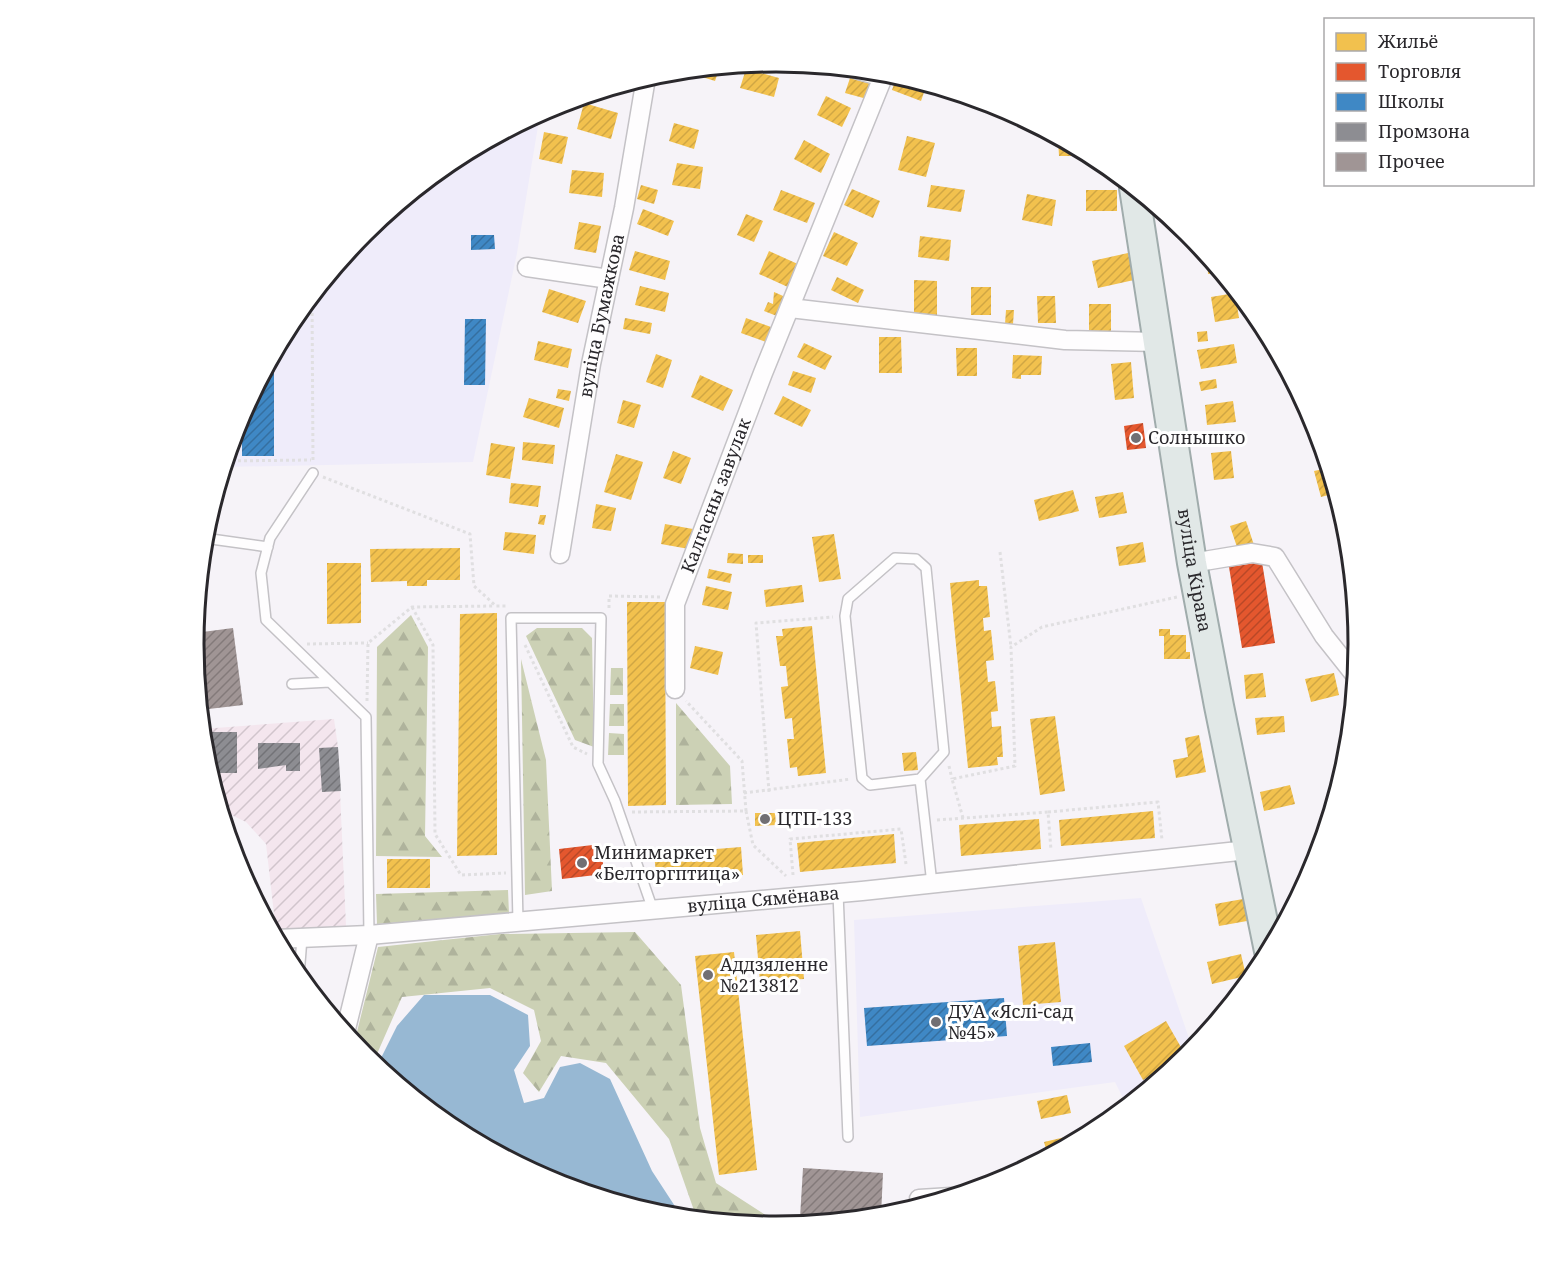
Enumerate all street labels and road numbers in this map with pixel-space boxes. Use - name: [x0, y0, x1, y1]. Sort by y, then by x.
- street label: вуліца Бумажкова: [573, 231, 629, 399]
- street label: Калгасны завулак: [675, 414, 756, 576]
- street label: вуліца Кірава: [1173, 507, 1218, 634]
- street label: вуліца Сямёнава: [686, 880, 840, 918]

